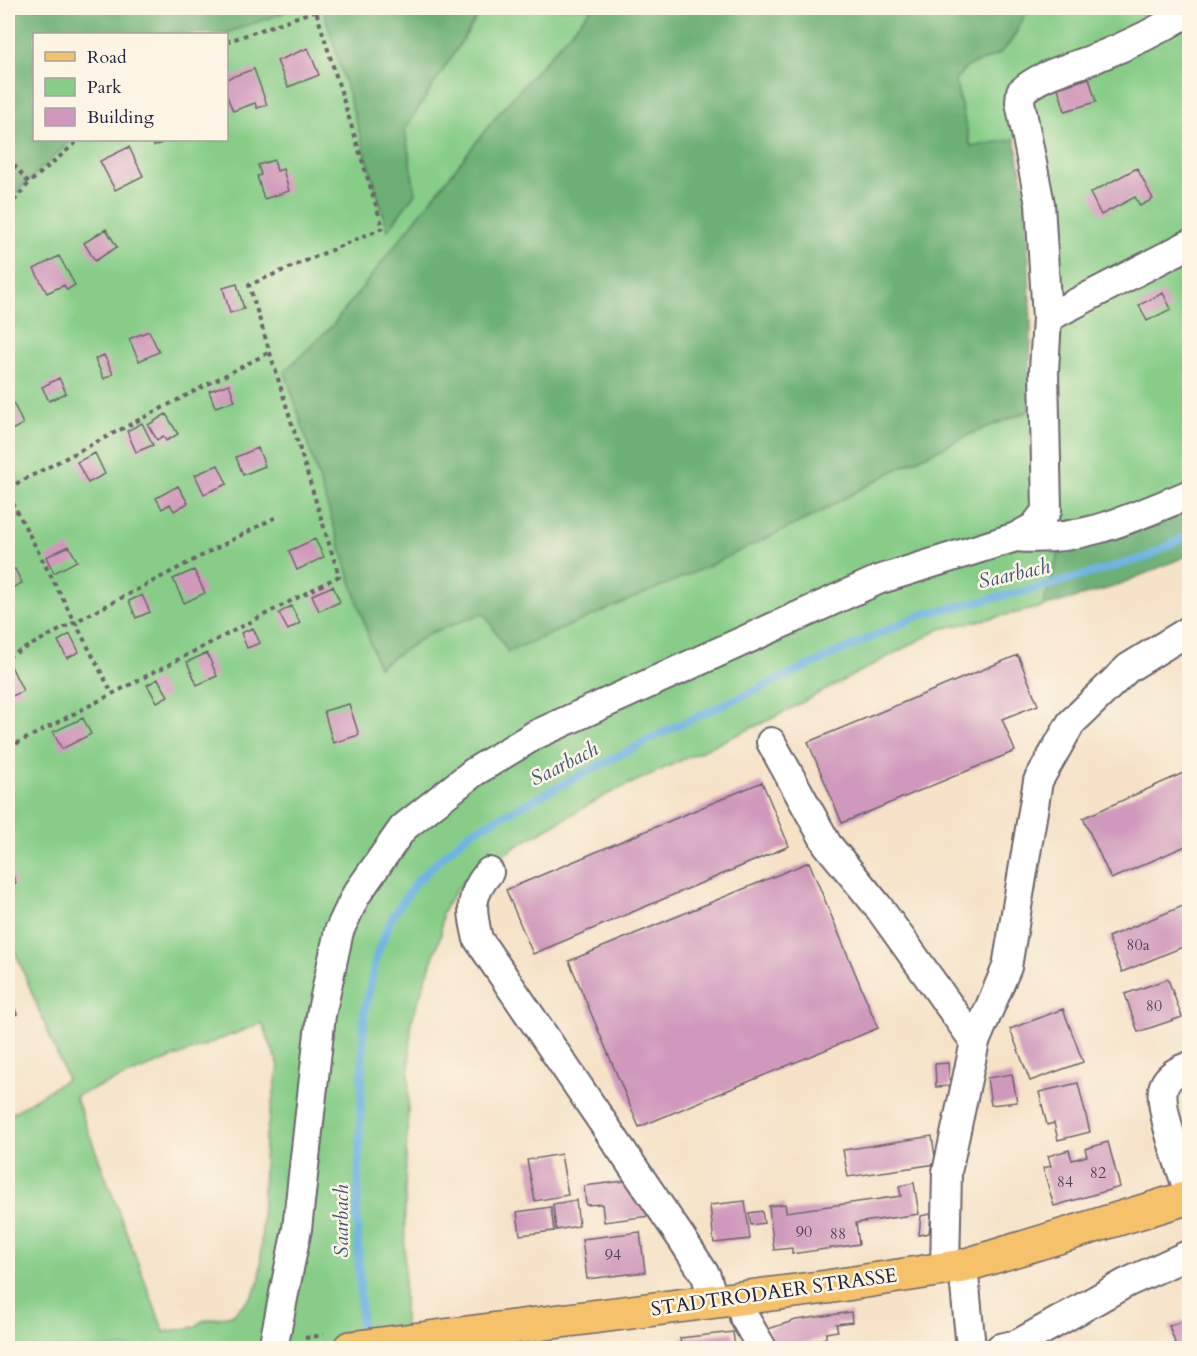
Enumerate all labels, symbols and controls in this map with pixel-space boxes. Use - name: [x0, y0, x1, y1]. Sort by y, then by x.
- legend: [33, 33, 228, 141]
- text: Road: [87, 45, 127, 70]
- text: Park: [87, 75, 122, 100]
- text: Building: [87, 105, 155, 130]
- water label: Saarbach: [975, 552, 1053, 596]
- water label: Saarbach: [525, 735, 603, 793]
- house number: 80a: [1126, 934, 1150, 956]
- house number: 80: [1146, 995, 1162, 1017]
- house number: 82: [1090, 1162, 1106, 1184]
- house number: 84: [1057, 1171, 1073, 1193]
- water label: Saarbach: [327, 1185, 356, 1257]
- house number: 90: [796, 1221, 812, 1243]
- house number: 88: [830, 1223, 846, 1245]
- house number: 94: [605, 1244, 621, 1266]
- street label: STADTRODAER STRASSE: [649, 1261, 899, 1323]

